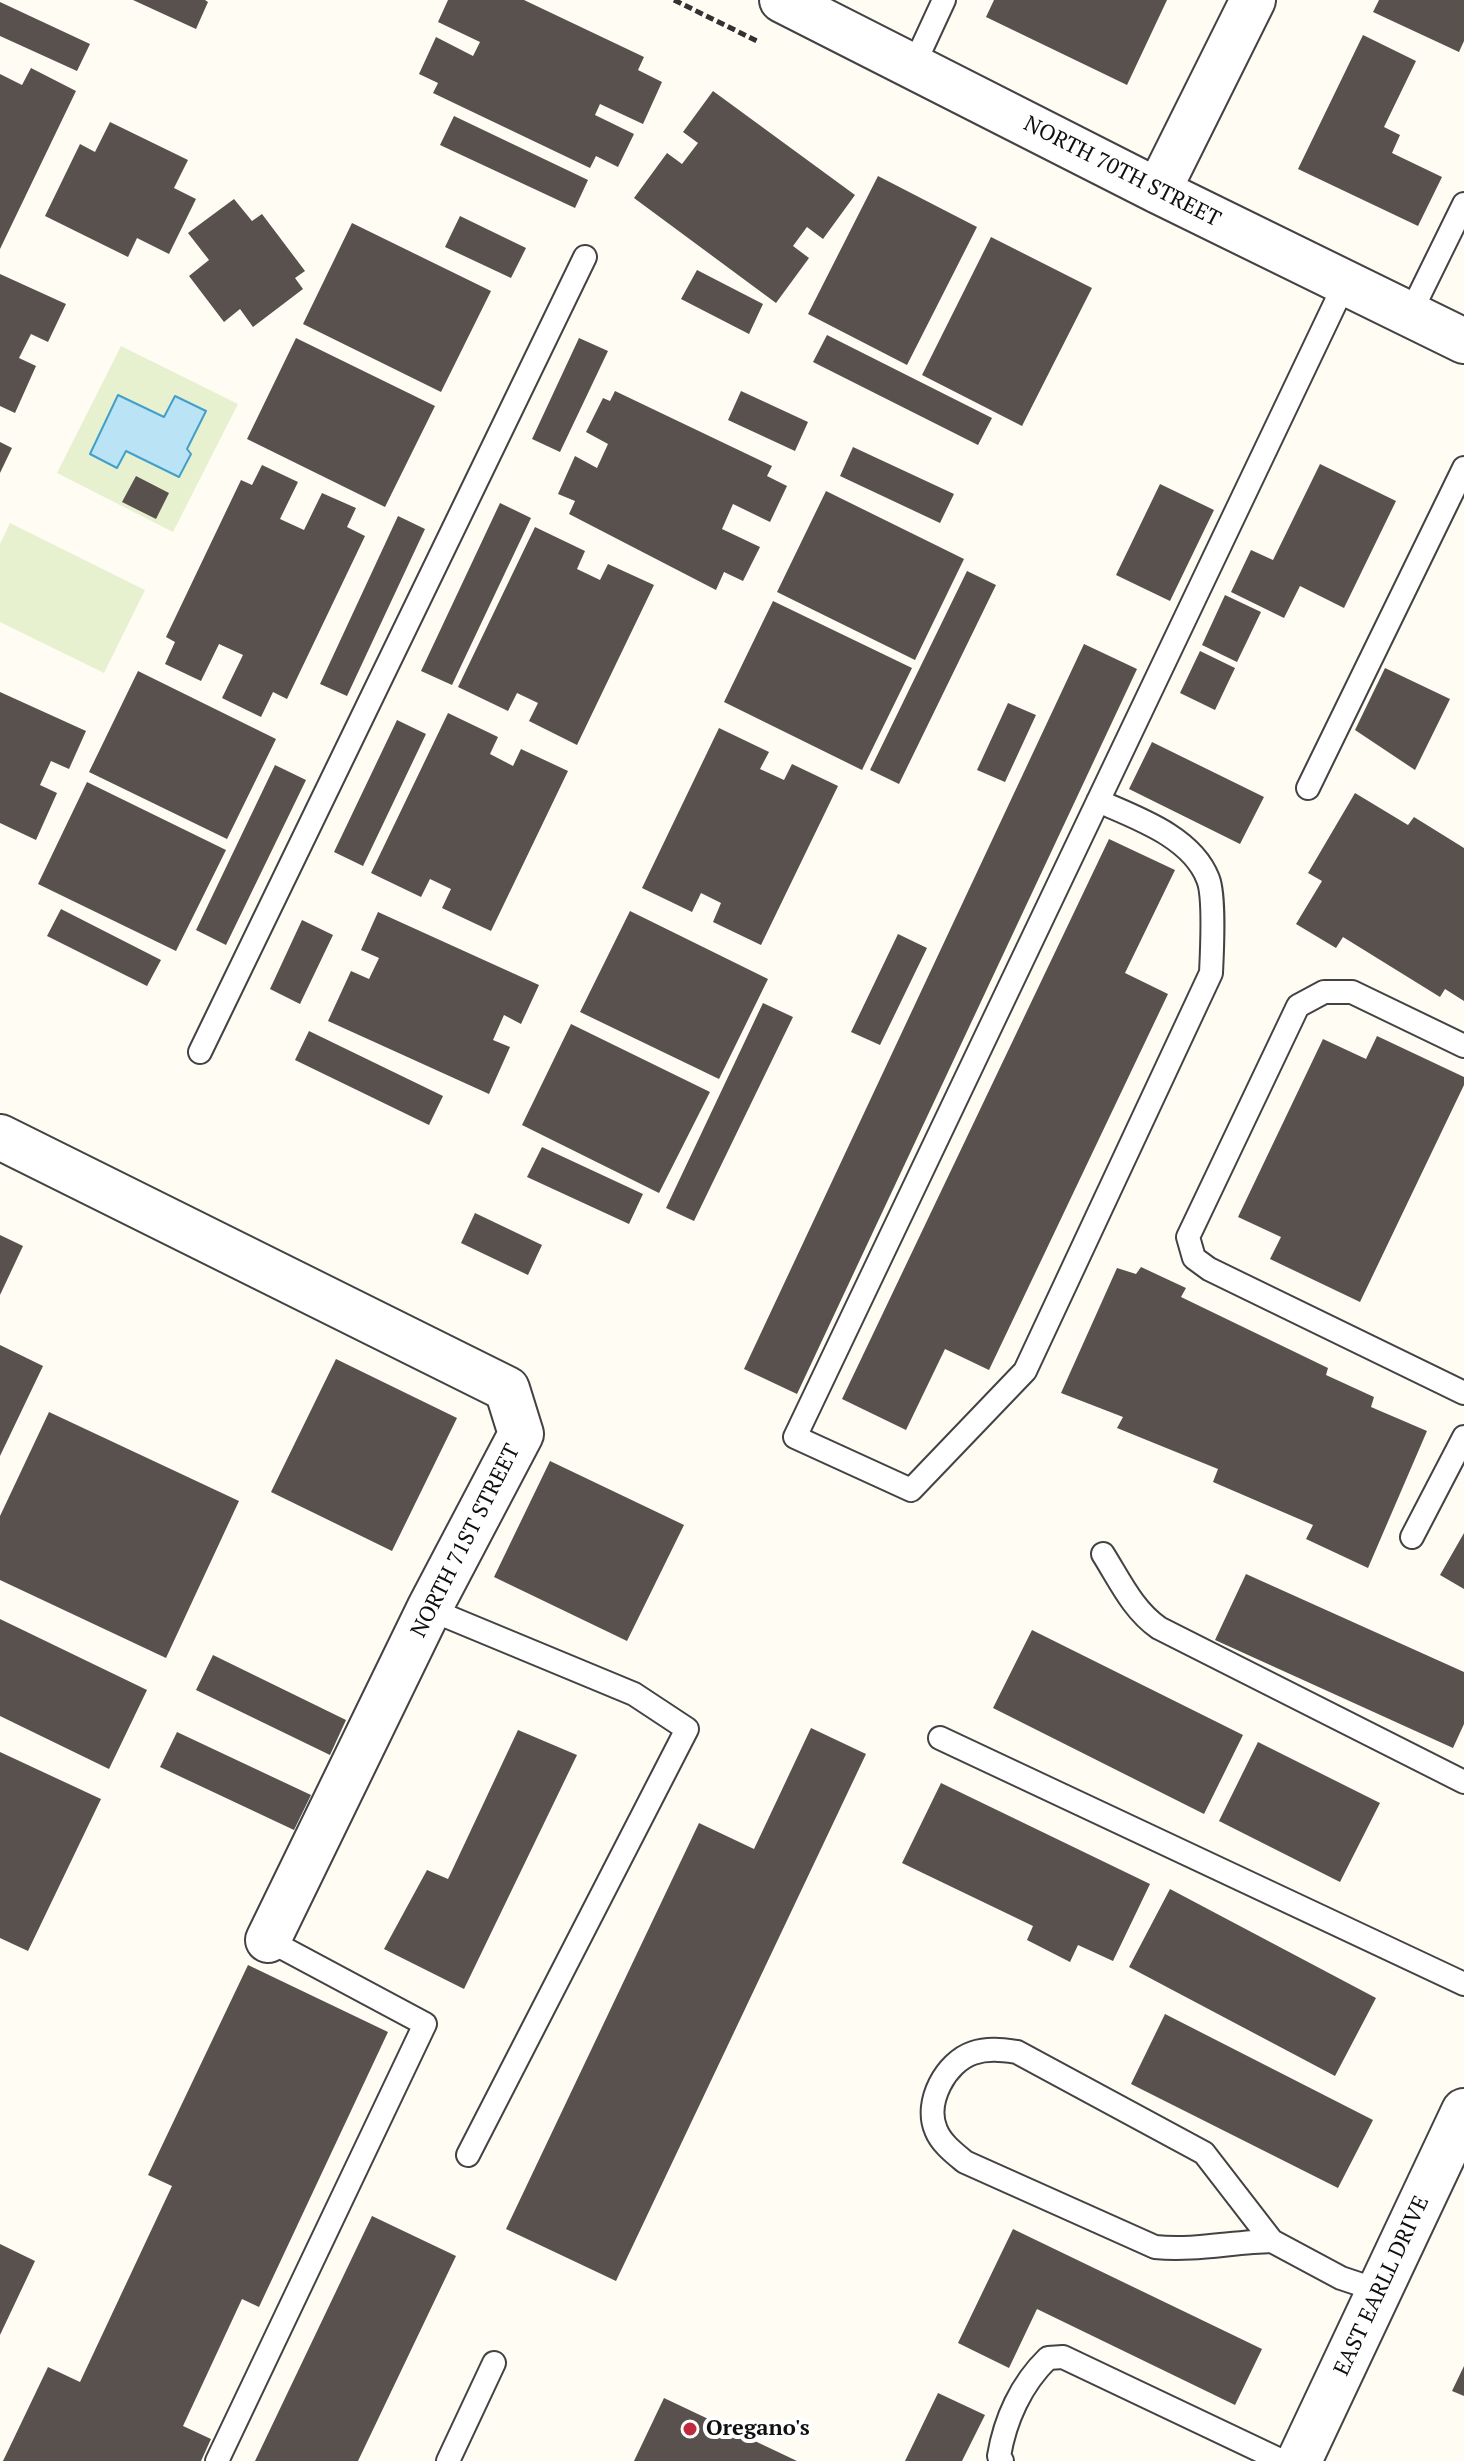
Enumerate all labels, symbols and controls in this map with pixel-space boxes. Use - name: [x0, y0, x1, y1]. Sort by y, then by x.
- street label: NORTH 70TH STREET: [1019, 111, 1225, 233]
- street label: NORTH 71ST STREET: [406, 1440, 526, 1642]
- street label: EAST EARLL DRIVE: [1329, 2192, 1435, 2380]
- place label: Oregano's: [706, 2416, 810, 2442]
- marker: Oregano's: [681, 2420, 699, 2438]

